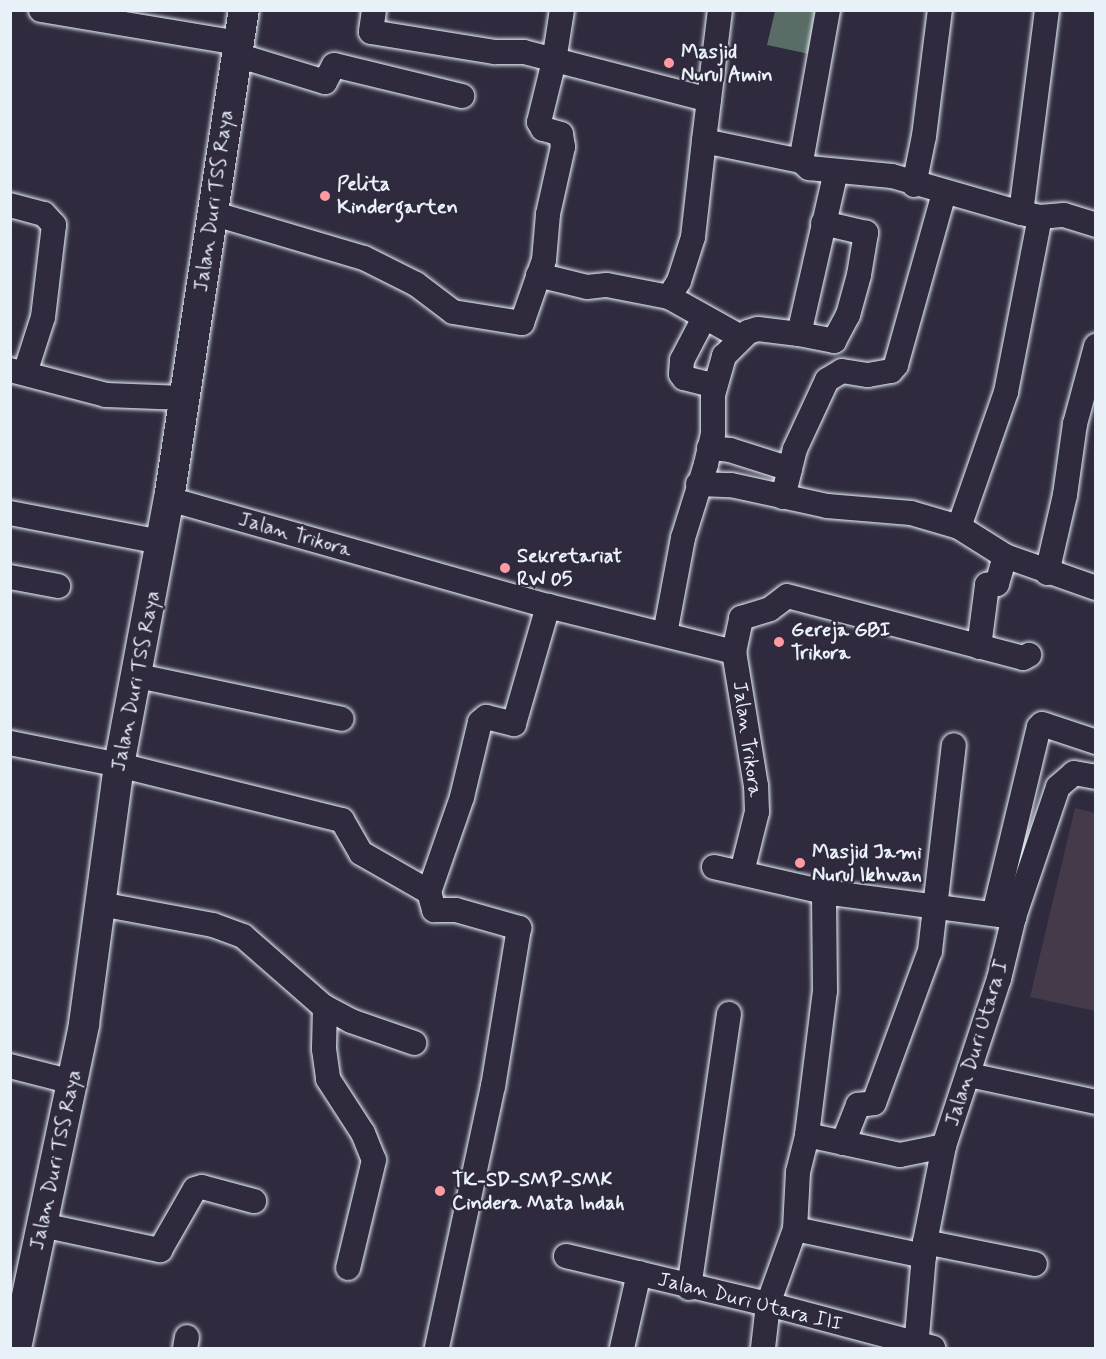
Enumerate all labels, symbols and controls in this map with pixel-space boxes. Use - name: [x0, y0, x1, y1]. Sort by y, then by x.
- place label: Masjid Nurul Amin: [681, 40, 773, 87]
- marker: Masjid Nurul Amin: [662, 56, 676, 70]
- street label: Jalan Duri TSS Raya: [190, 110, 238, 292]
- place label: Pelita Kindergarten: [337, 172, 458, 219]
- marker: Pelita Kindergarten: [318, 189, 332, 203]
- street label: Jalan Trikora: [236, 507, 354, 563]
- place label: Sekretariat RW 05: [517, 544, 622, 591]
- marker: Sekretariat RW 05: [498, 561, 512, 575]
- street label: Jalan Duri TSS Raya: [107, 591, 165, 771]
- place label: Gereja GBI Trikora: [791, 618, 890, 665]
- marker: Gereja GBI Trikora: [772, 635, 786, 649]
- street label: Jalan Trikora: [727, 680, 767, 798]
- place label: Masjid Jami Nurul Ikhwan: [812, 840, 926, 887]
- marker: Masjid Jami Nurul Ikhwan: [793, 856, 807, 870]
- street label: Jalan Duri Utara I: [941, 959, 1013, 1127]
- street label: Jalan Duri TSS Raya: [26, 1070, 86, 1250]
- place label: TK-SD-SMP-SMK Cindera Mata Indah: [452, 1168, 625, 1215]
- marker: TK-SD-SMP-SMK Cindera Mata Indah: [433, 1184, 447, 1198]
- street label: Jalan Duri Utara III: [657, 1268, 843, 1336]

